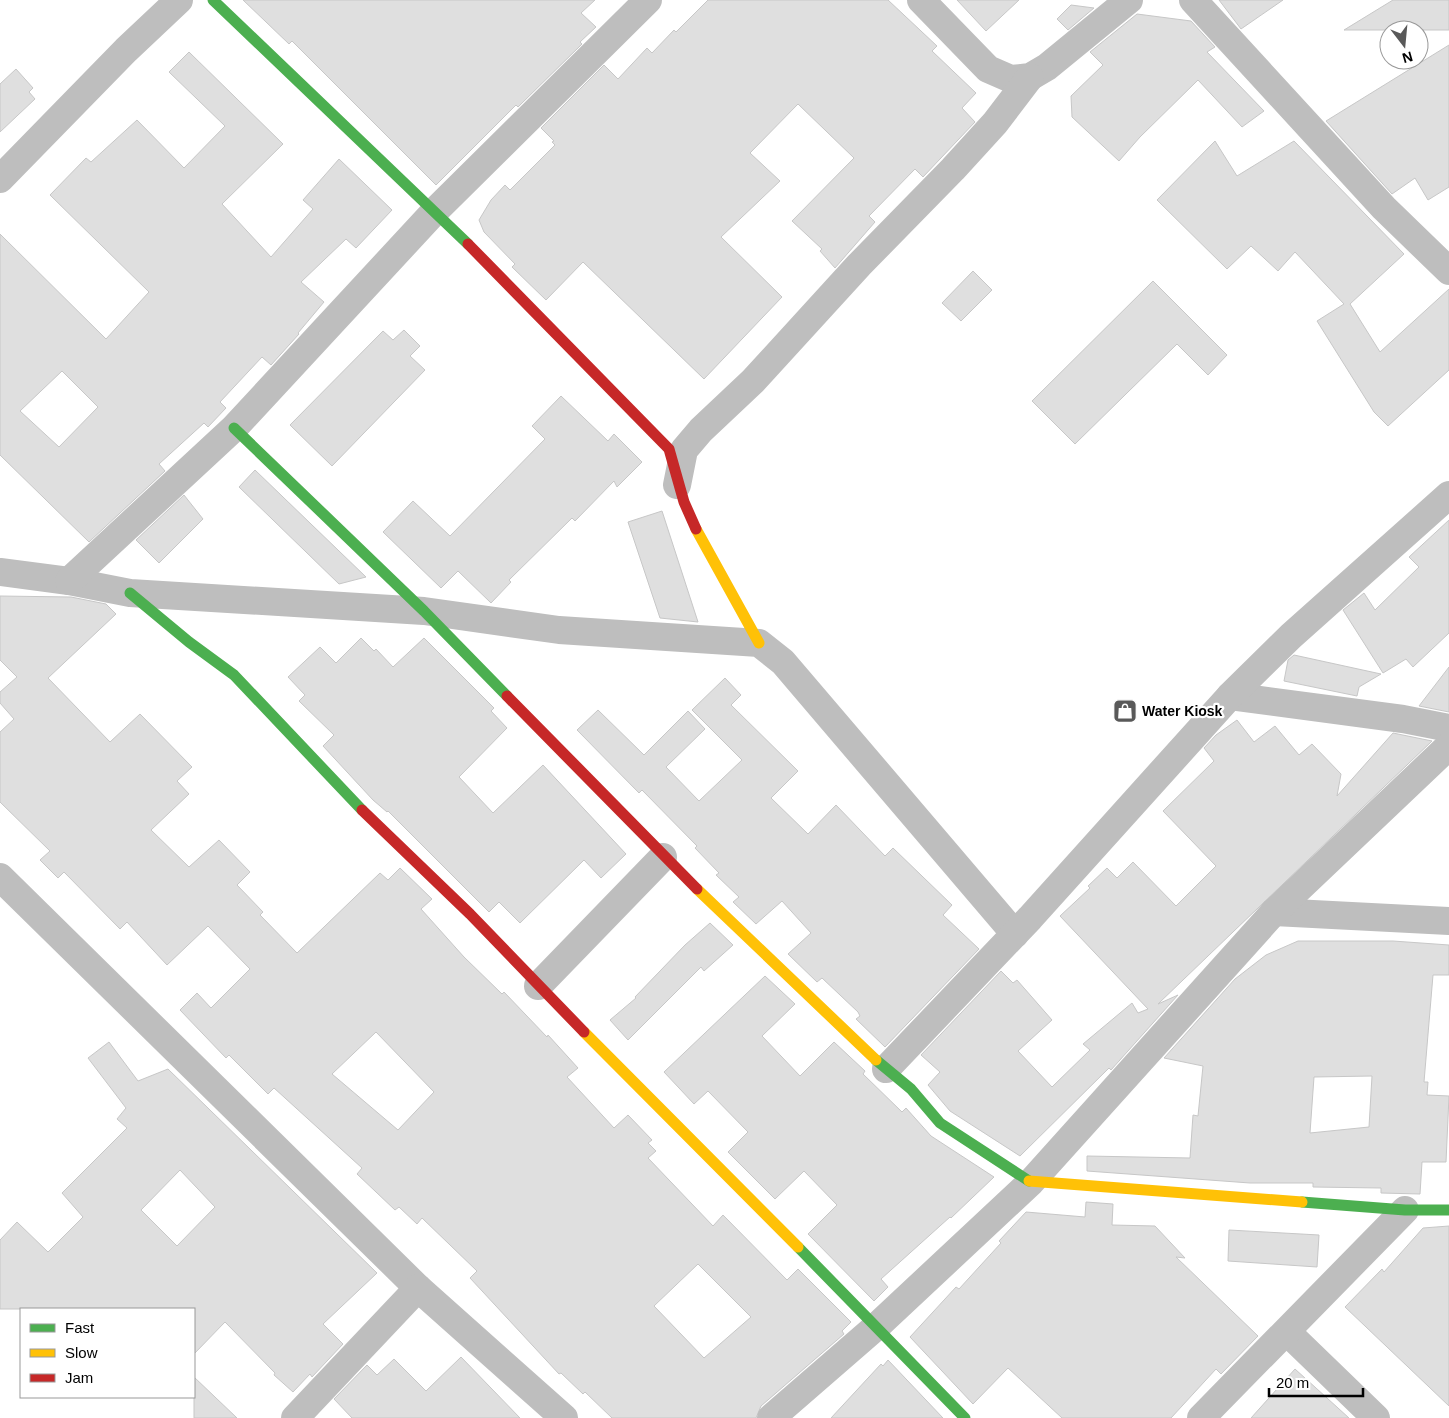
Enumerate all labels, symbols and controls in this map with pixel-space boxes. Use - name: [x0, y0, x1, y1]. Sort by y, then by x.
- north arrow: [1379, 20, 1429, 70]
- text: N: [1401, 48, 1415, 67]
- shop icon: Water Kiosk: [1112, 698, 1138, 724]
- place label: Water Kiosk: [1142, 703, 1223, 719]
- legend: [20, 1308, 195, 1398]
- text: Fast: [65, 1319, 95, 1336]
- text: Slow: [65, 1344, 98, 1361]
- scale bar: [1269, 1366, 1363, 1398]
- text: Jam: [65, 1369, 93, 1386]
- text: 20 m: [1276, 1374, 1309, 1391]

